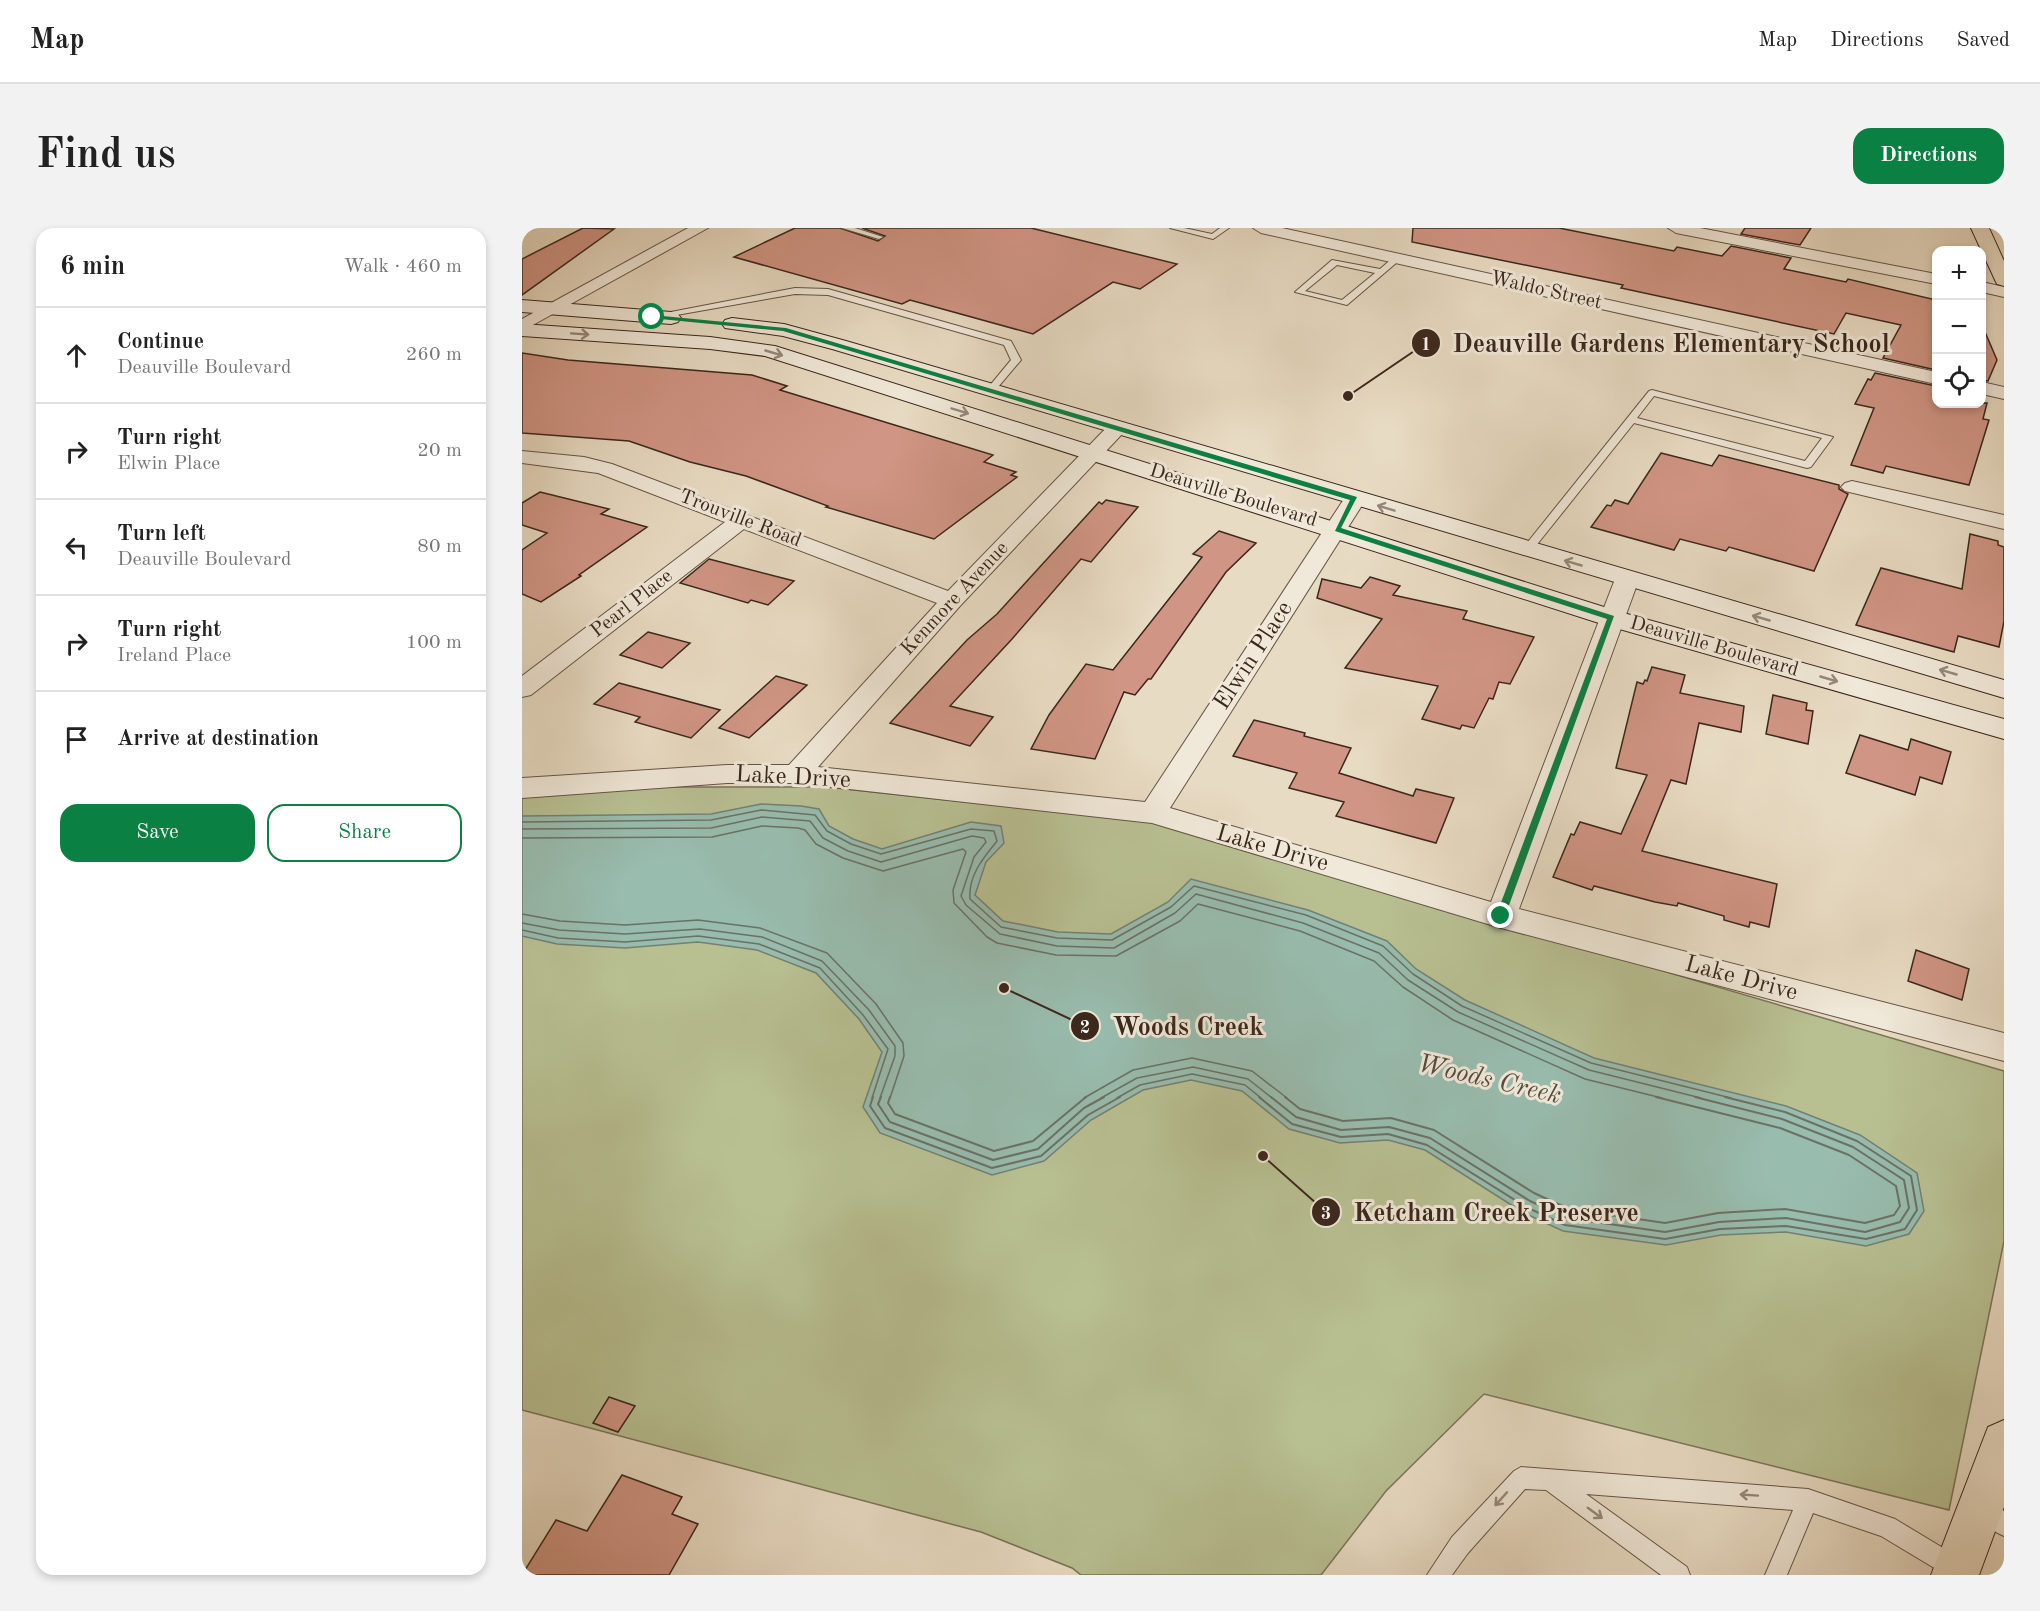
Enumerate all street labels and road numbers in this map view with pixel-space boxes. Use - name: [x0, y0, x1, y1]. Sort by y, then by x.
- street label: Waldo Street: [1488, 268, 1604, 314]
- street label: Deauville Boulevard: [1147, 461, 1319, 531]
- street label: Trouville Road: [676, 487, 804, 551]
- street label: Kenmore Avenue: [897, 538, 1013, 660]
- street label: Pearl Place: [587, 566, 677, 642]
- street label: Elwin Place: [1210, 597, 1298, 715]
- street label: Deauville Boulevard: [1627, 613, 1801, 681]
- street label: Lake Drive: [735, 763, 851, 793]
- street label: Lake Drive: [1213, 822, 1331, 876]
- street label: Lake Drive: [1682, 952, 1800, 1006]

